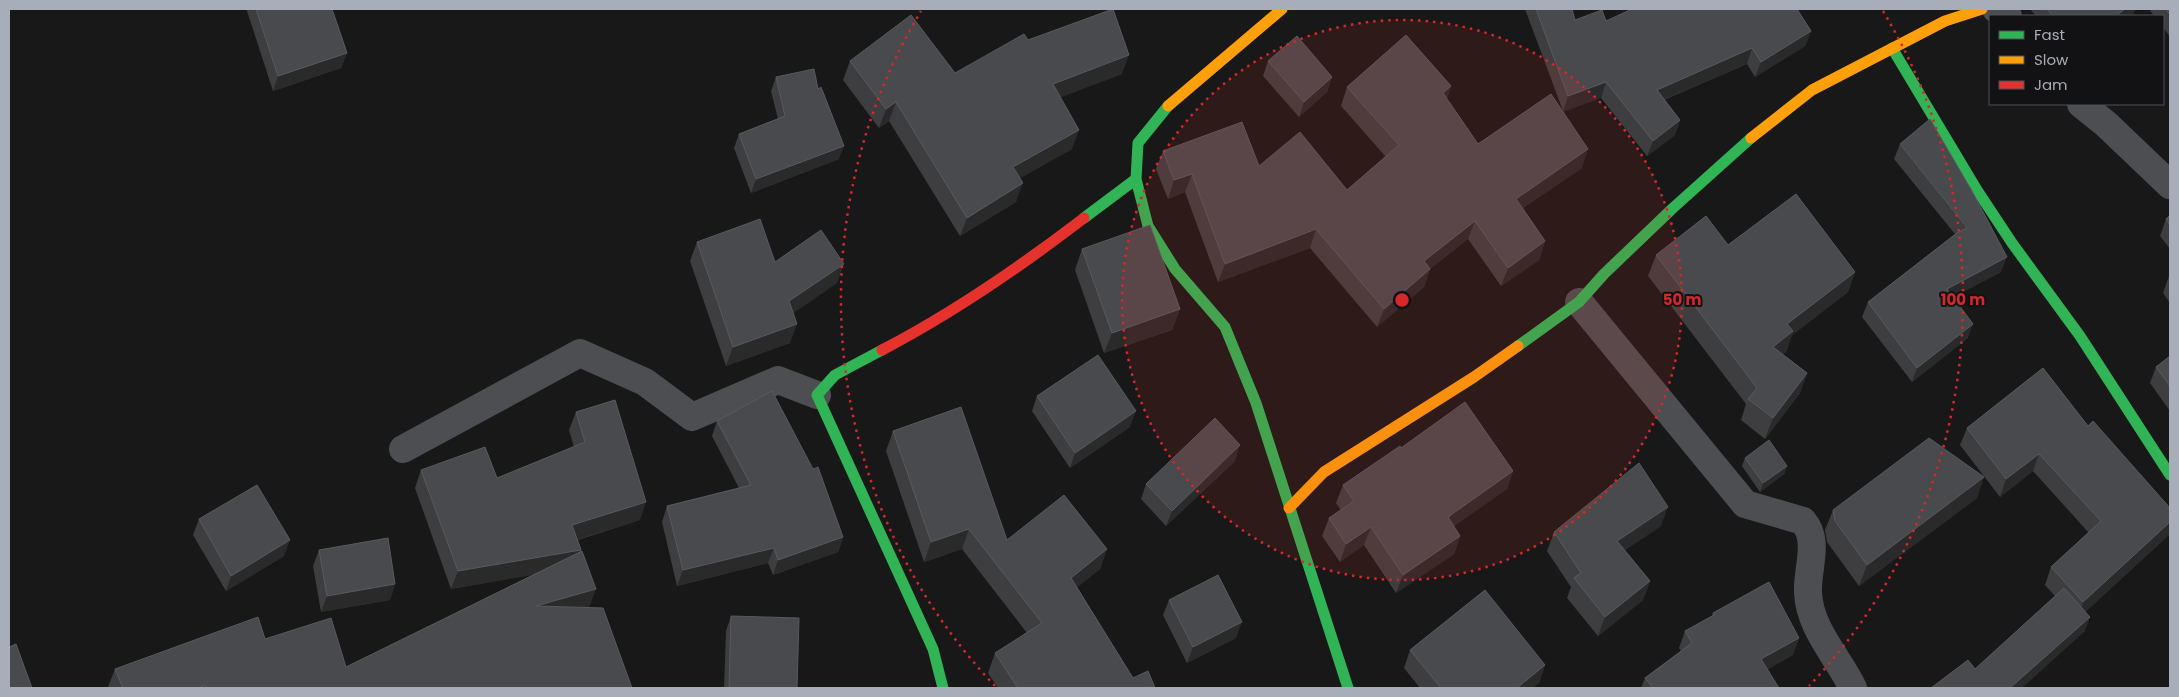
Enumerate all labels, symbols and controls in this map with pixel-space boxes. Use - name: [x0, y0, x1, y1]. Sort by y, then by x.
- legend: [1989, 15, 2164, 105]
- text: Fast: [2034, 24, 2065, 45]
- text: Slow: [2034, 49, 2069, 70]
- text: Jam: [2034, 74, 2068, 95]
- text: 50 m: [1663, 289, 1701, 310]
- text: 100 m: [1941, 289, 1985, 310]
- centre of rings: [1393, 291, 1411, 309]

